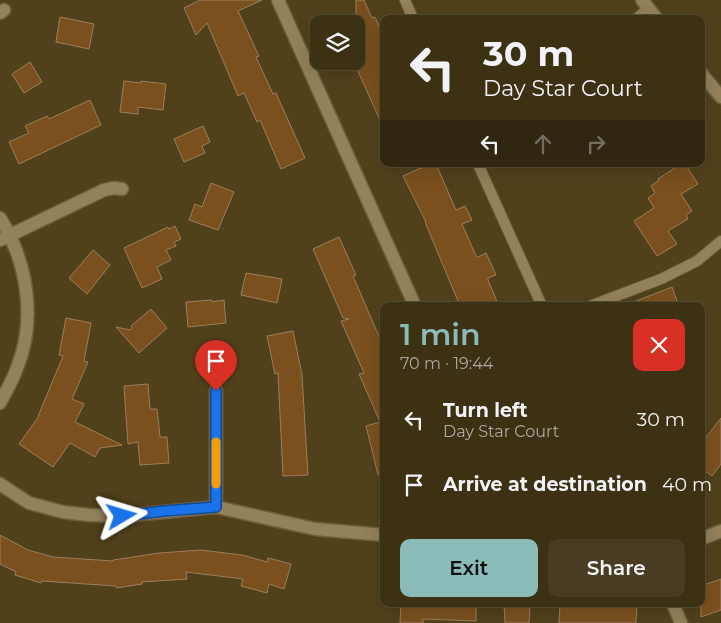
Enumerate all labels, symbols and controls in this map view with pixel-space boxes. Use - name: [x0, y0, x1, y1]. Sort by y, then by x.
- map controls: [310, 15, 365, 70]
- button: layers: [310, 15, 365, 70]
- text: 30 m: [483, 32, 574, 75]
- icon: left: [400, 35, 465, 100]
- text: Day Star Court: [483, 75, 643, 102]
- icon: left: [476, 130, 504, 158]
- icon: ahead: [529, 130, 557, 158]
- icon: right: [582, 130, 610, 158]
- text: 1 min: [400, 316, 481, 353]
- button: close: [633, 319, 685, 371]
- pin: [195, 340, 237, 391]
- icon: arrive: [202, 347, 230, 375]
- text: 70 m · 19:44: [400, 354, 493, 373]
- text: Turn left: [443, 399, 528, 422]
- icon: left: [400, 406, 428, 434]
- text: 30 m: [637, 408, 685, 431]
- text: Day Star Court: [443, 422, 559, 441]
- icon: arrive: [400, 471, 428, 499]
- text: Arrive at destination: [443, 473, 647, 496]
- text: 40 m: [662, 473, 712, 496]
- position arrow: [95, 489, 147, 541]
- button: Exit: [400, 539, 538, 597]
- button: Share: [548, 539, 685, 597]

